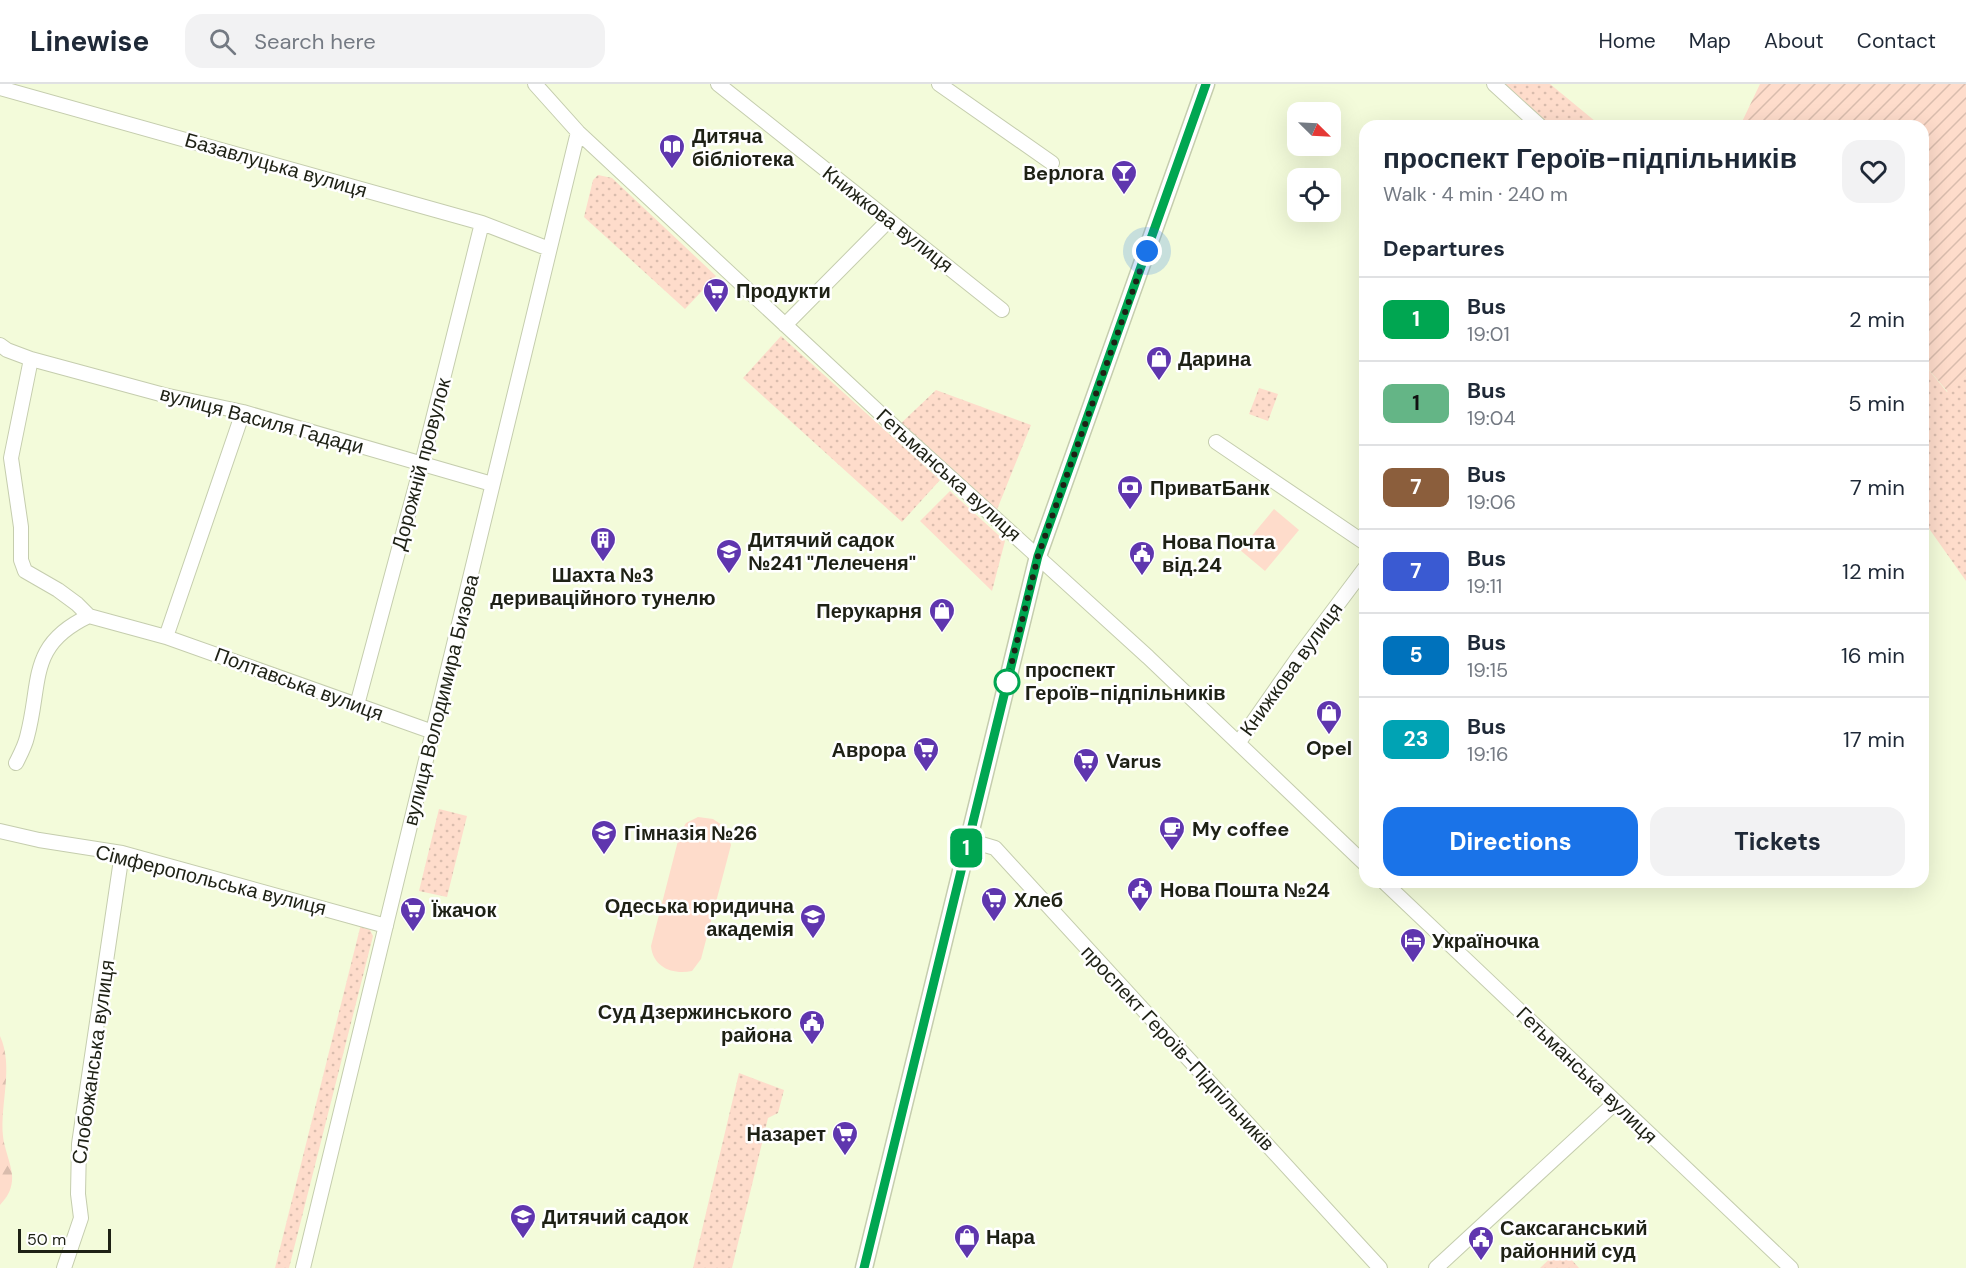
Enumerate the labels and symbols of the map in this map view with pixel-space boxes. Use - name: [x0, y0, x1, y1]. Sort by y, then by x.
- north arrow: [1287, 102, 1341, 156]
- place label: Дитяча бібліотека: [692, 123, 795, 172]
- street label: Базавлуцька вулиця: [182, 127, 370, 203]
- library icon: Дитяча бібліотека: [657, 132, 687, 170]
- bar icon: Beрлога: [1109, 158, 1139, 196]
- street label: Книжкова вулиця: [817, 160, 959, 278]
- place label: Beрлога: [1023, 160, 1105, 186]
- your location: [1132, 236, 1162, 266]
- supermarket icon: Продукти: [701, 276, 731, 314]
- place label: Продукти: [736, 278, 831, 304]
- shop icon: Дарина: [1144, 344, 1174, 382]
- place label: Дарина: [1178, 346, 1252, 372]
- street label: Дорожній провулок: [386, 375, 457, 553]
- street label: вулиця Василя Гадади: [157, 380, 367, 460]
- street label: Гетьманська вулиця: [871, 403, 1027, 547]
- bank icon: ПриватБанк: [1115, 473, 1145, 511]
- place label: ПриватБанк: [1150, 475, 1270, 501]
- building icon: Шахта №3 дериваційного тунелю: [588, 525, 618, 563]
- place label: Дитячий садок №241 "Лелеченя": [748, 527, 916, 576]
- place label: Нова Почта від.24: [1162, 529, 1276, 578]
- school or university icon: Дитячий садок №241 "Лелеченя": [714, 537, 744, 575]
- public building icon: Нова Почта від.24: [1127, 539, 1157, 577]
- place label: Шахта №3 дериваційного тунелю: [490, 562, 716, 611]
- street label: вулиця Володимира Бизова: [397, 571, 485, 828]
- shop icon: Перукарня: [927, 596, 957, 634]
- street label: Книжкова вулиця: [1234, 597, 1348, 741]
- place label: Перукарня: [816, 598, 922, 624]
- street label: Полтавська вулиця: [211, 641, 387, 727]
- place label: проспект Героїв-підпільників: [1025, 657, 1226, 706]
- marker: проспект Героїв-підпільників: [994, 669, 1020, 695]
- shop icon: Opel: [1314, 698, 1344, 736]
- supermarket icon: Аврора: [911, 735, 941, 773]
- place label: Opel: [1306, 735, 1352, 761]
- place label: Аврора: [831, 737, 907, 763]
- supermarket icon: Varus: [1071, 746, 1101, 784]
- place label: Varus: [1106, 748, 1162, 774]
- cafe icon: My coffee: [1157, 814, 1187, 852]
- place label: My coffee: [1192, 816, 1289, 842]
- school or university icon: Гімназія №26: [589, 818, 619, 856]
- place label: Гімназія №26: [624, 820, 758, 846]
- line badge: 1: [946, 828, 986, 867]
- street label: Сімферопольська вулиця: [93, 839, 329, 921]
- public building icon: Нова Пошта №24: [1125, 875, 1155, 913]
- place label: Нова Пошта №24: [1160, 877, 1330, 903]
- supermarket icon: Хлеб: [979, 885, 1009, 923]
- place label: Хлеб: [1014, 887, 1063, 913]
- place label: Одеська юридична академія: [605, 893, 795, 942]
- supermarket icon: Їжачок: [398, 895, 428, 933]
- place label: Їжачок: [431, 897, 497, 923]
- school or university icon: Одеська юридична академія: [798, 902, 828, 940]
- hotel icon: Україночка: [1398, 926, 1428, 964]
- place label: Україночка: [1432, 928, 1540, 954]
- street label: проспект Героїв-Підпільників: [1076, 940, 1280, 1156]
- street label: Слобожанська вулиця: [66, 958, 120, 1166]
- place label: Суд Дзержинського района: [598, 999, 793, 1048]
- street label: Гетьманська вулиця: [1511, 1001, 1663, 1149]
- public building icon: Суд Дзержинського района: [797, 1008, 827, 1046]
- supermarket icon: Назарет: [830, 1119, 860, 1157]
- place label: Назарет: [747, 1121, 826, 1147]
- school or university icon: Дитячий садок: [508, 1202, 538, 1240]
- place label: Дитячий садок: [542, 1204, 689, 1230]
- place label: Саксаганський районний суд: [1500, 1215, 1648, 1264]
- shop icon: Нара: [952, 1222, 982, 1260]
- place label: Нара: [986, 1224, 1036, 1250]
- public building icon: Саксаганський районний суд: [1466, 1224, 1496, 1262]
- scale bar: [18, 1226, 111, 1254]

